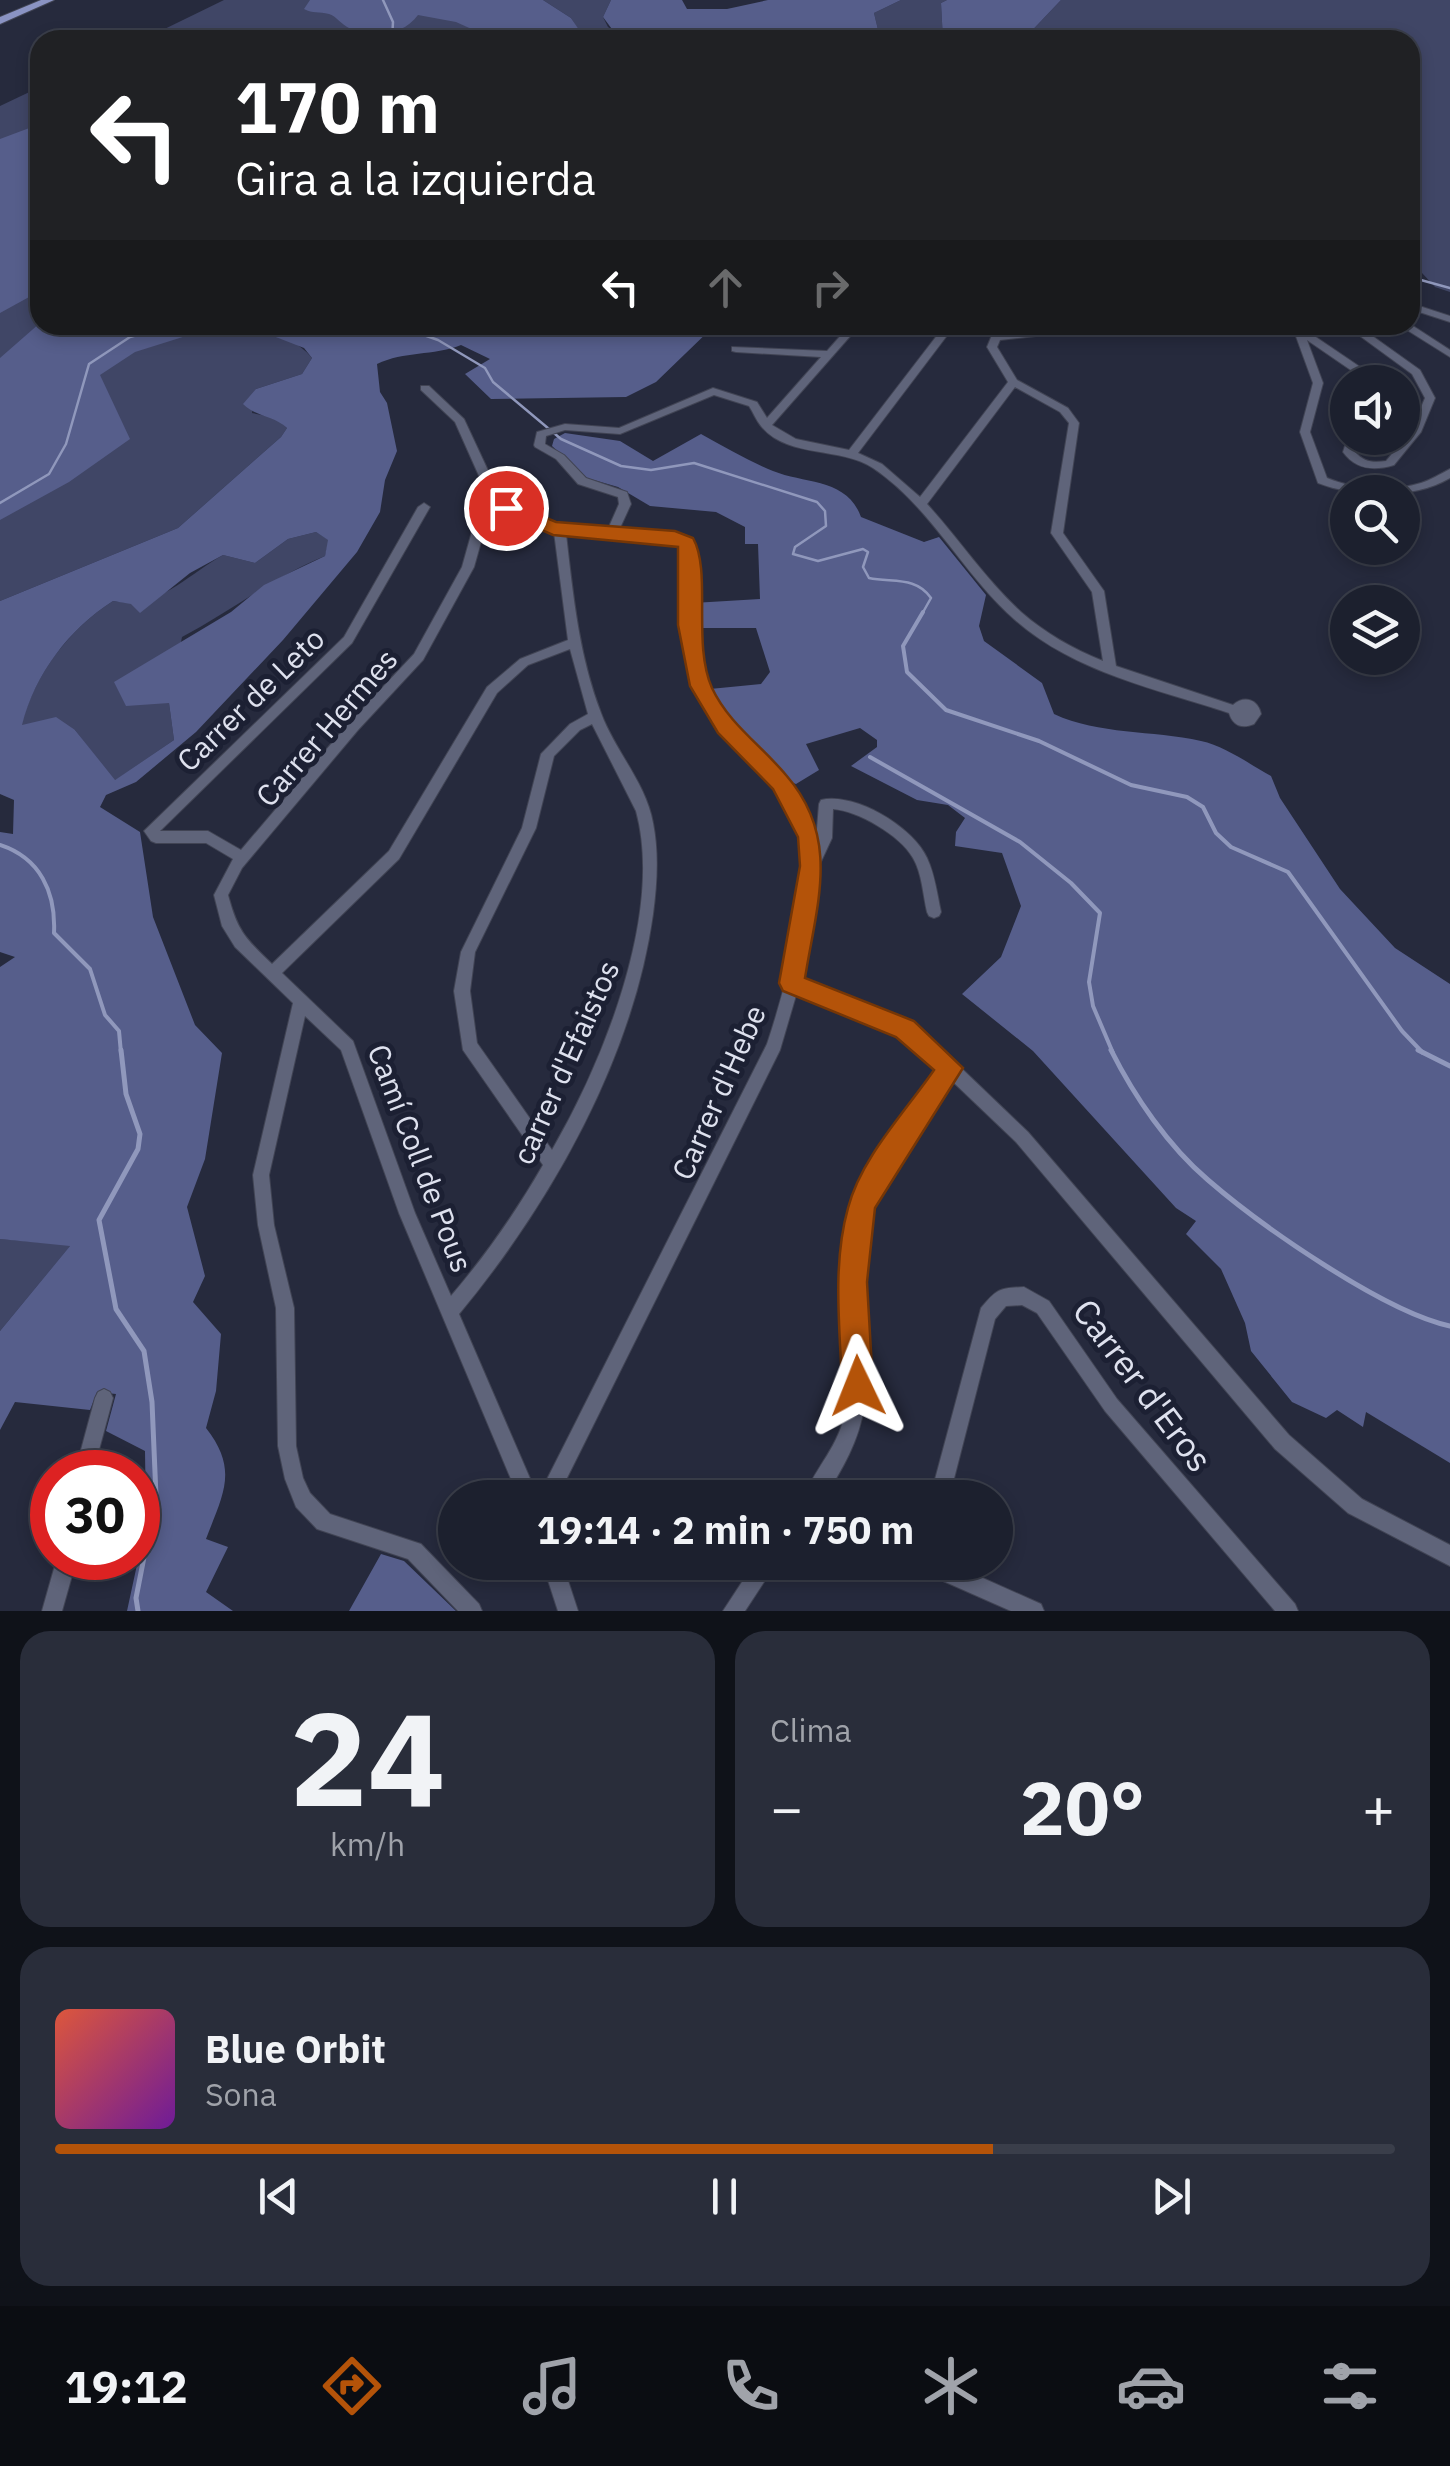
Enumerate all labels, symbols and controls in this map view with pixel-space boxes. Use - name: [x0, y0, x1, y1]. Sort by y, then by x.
- text: 170 m: [235, 61, 440, 152]
- icon: left: [70, 70, 200, 200]
- text: Gira a la izquierda: [235, 149, 596, 207]
- icon: left: [593, 260, 648, 315]
- icon: ahead: [698, 260, 753, 315]
- icon: right: [803, 260, 858, 315]
- map controls: [1330, 365, 1420, 675]
- button: sound: [1330, 365, 1420, 455]
- pin: [464, 466, 549, 551]
- button: search: [1330, 475, 1420, 565]
- icon: arrive: [479, 481, 534, 536]
- button: layers: [1330, 585, 1420, 675]
- street label: Carrer de Leto: [168, 619, 332, 779]
- street label: Carrer Hermes: [247, 640, 405, 814]
- street label: carrer d'Efaistos: [503, 954, 627, 1170]
- street label: Carrer d'Hebe: [662, 999, 774, 1185]
- street label: Camí Coll de Pous: [360, 1038, 482, 1278]
- street label: Carrer d'Eros: [1063, 1289, 1223, 1481]
- position arrow: [806, 1334, 910, 1438]
- speed limit sign: 30: [30, 1450, 160, 1580]
- text: 19:14 · 2 min · 750 m: [537, 1505, 914, 1554]
- text: 24: [289, 1673, 446, 1842]
- text: Clima: [770, 1709, 852, 1751]
- text: 20°: [1020, 1758, 1145, 1856]
- text: −: [770, 1772, 803, 1843]
- text: +: [1362, 1772, 1395, 1843]
- text: km/h: [330, 1823, 405, 1865]
- text: Blue Orbit: [205, 2024, 386, 2073]
- text: Sona: [205, 2073, 277, 2115]
- icon: previous: [251, 2169, 306, 2224]
- icon: pause: [697, 2169, 752, 2224]
- icon: next: [1144, 2169, 1199, 2224]
- icon: directions: [317, 2351, 387, 2421]
- icon: music: [517, 2351, 587, 2421]
- icon: phone: [716, 2351, 786, 2421]
- icon: climate: [916, 2351, 986, 2421]
- icon: car: [1116, 2351, 1186, 2421]
- icon: filters: [1315, 2351, 1385, 2421]
- text: 19:12: [65, 2357, 188, 2415]

